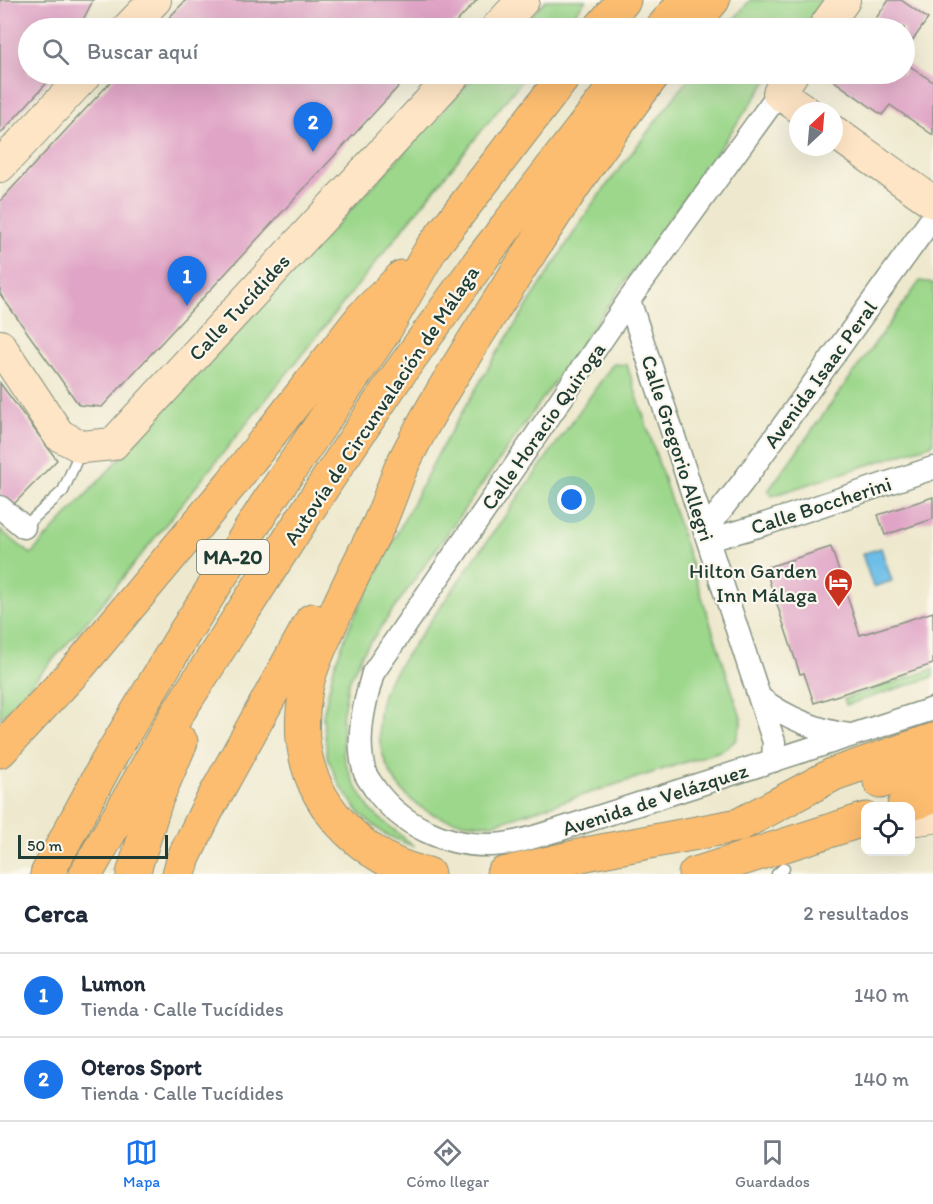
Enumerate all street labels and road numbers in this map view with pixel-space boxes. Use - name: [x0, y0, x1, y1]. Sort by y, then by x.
- street label: Calle Tucídides: [183, 248, 295, 366]
- street label: Autovía de Circunvalación de Málaga: [278, 261, 484, 549]
- street label: Avenida Isaac Peral: [758, 295, 882, 453]
- street label: Calle Horacio Quiroga: [476, 337, 610, 515]
- street label: Calle Gregorio Allegri: [636, 352, 720, 544]
- street label: Calle Boccherini: [748, 471, 894, 539]
- road number: MA-20: [197, 540, 269, 574]
- street label: Avenida de Velázquez: [559, 757, 751, 841]

